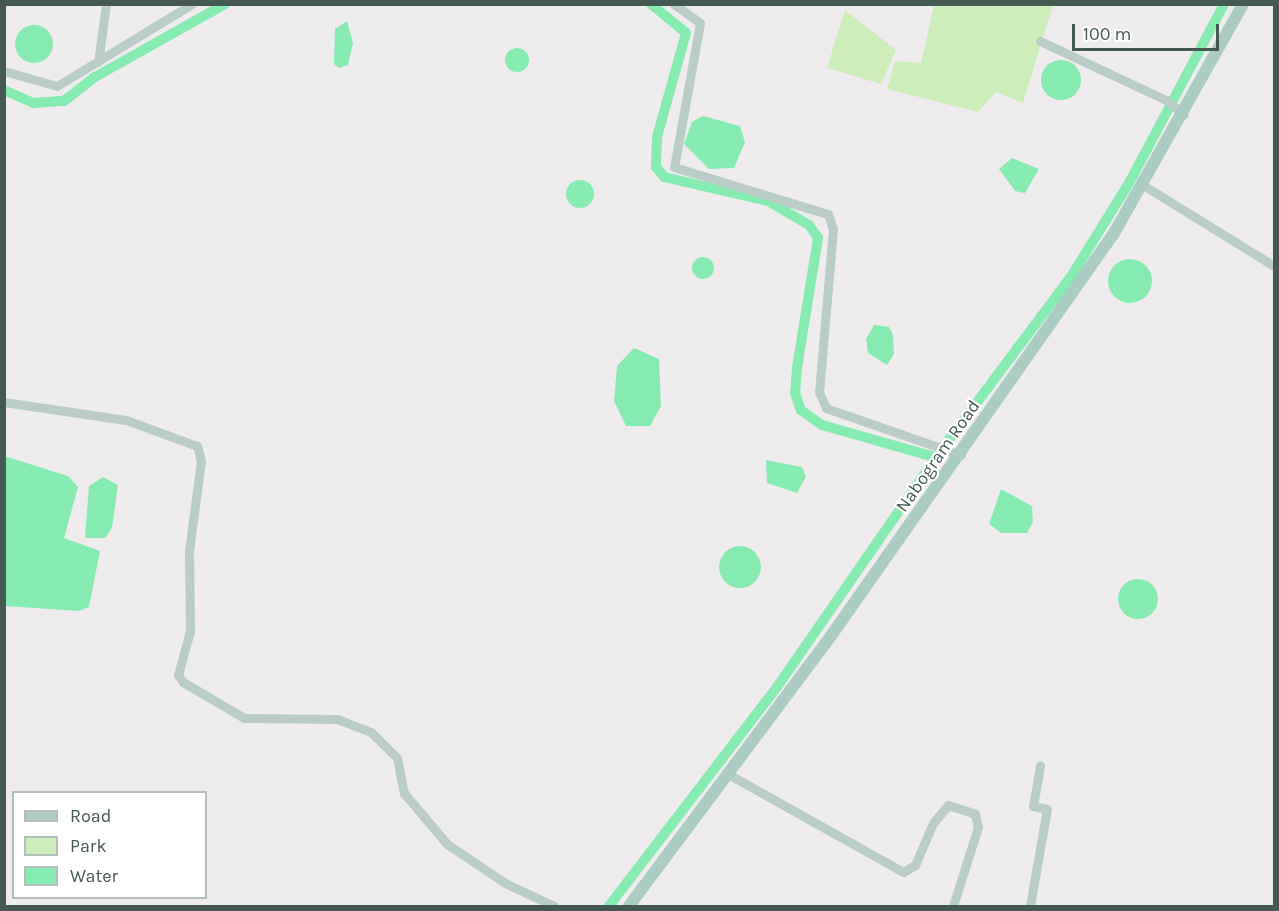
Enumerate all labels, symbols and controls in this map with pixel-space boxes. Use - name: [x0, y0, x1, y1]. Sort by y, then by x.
- scale bar: [1075, 12, 1222, 50]
- text: 100 m: [1083, 23, 1131, 45]
- street label: Nabogram Road: [891, 396, 985, 516]
- legend: [12, 791, 207, 899]
- text: Road: [70, 805, 111, 827]
- text: Park: [70, 835, 107, 857]
- text: Water: [70, 865, 118, 887]

